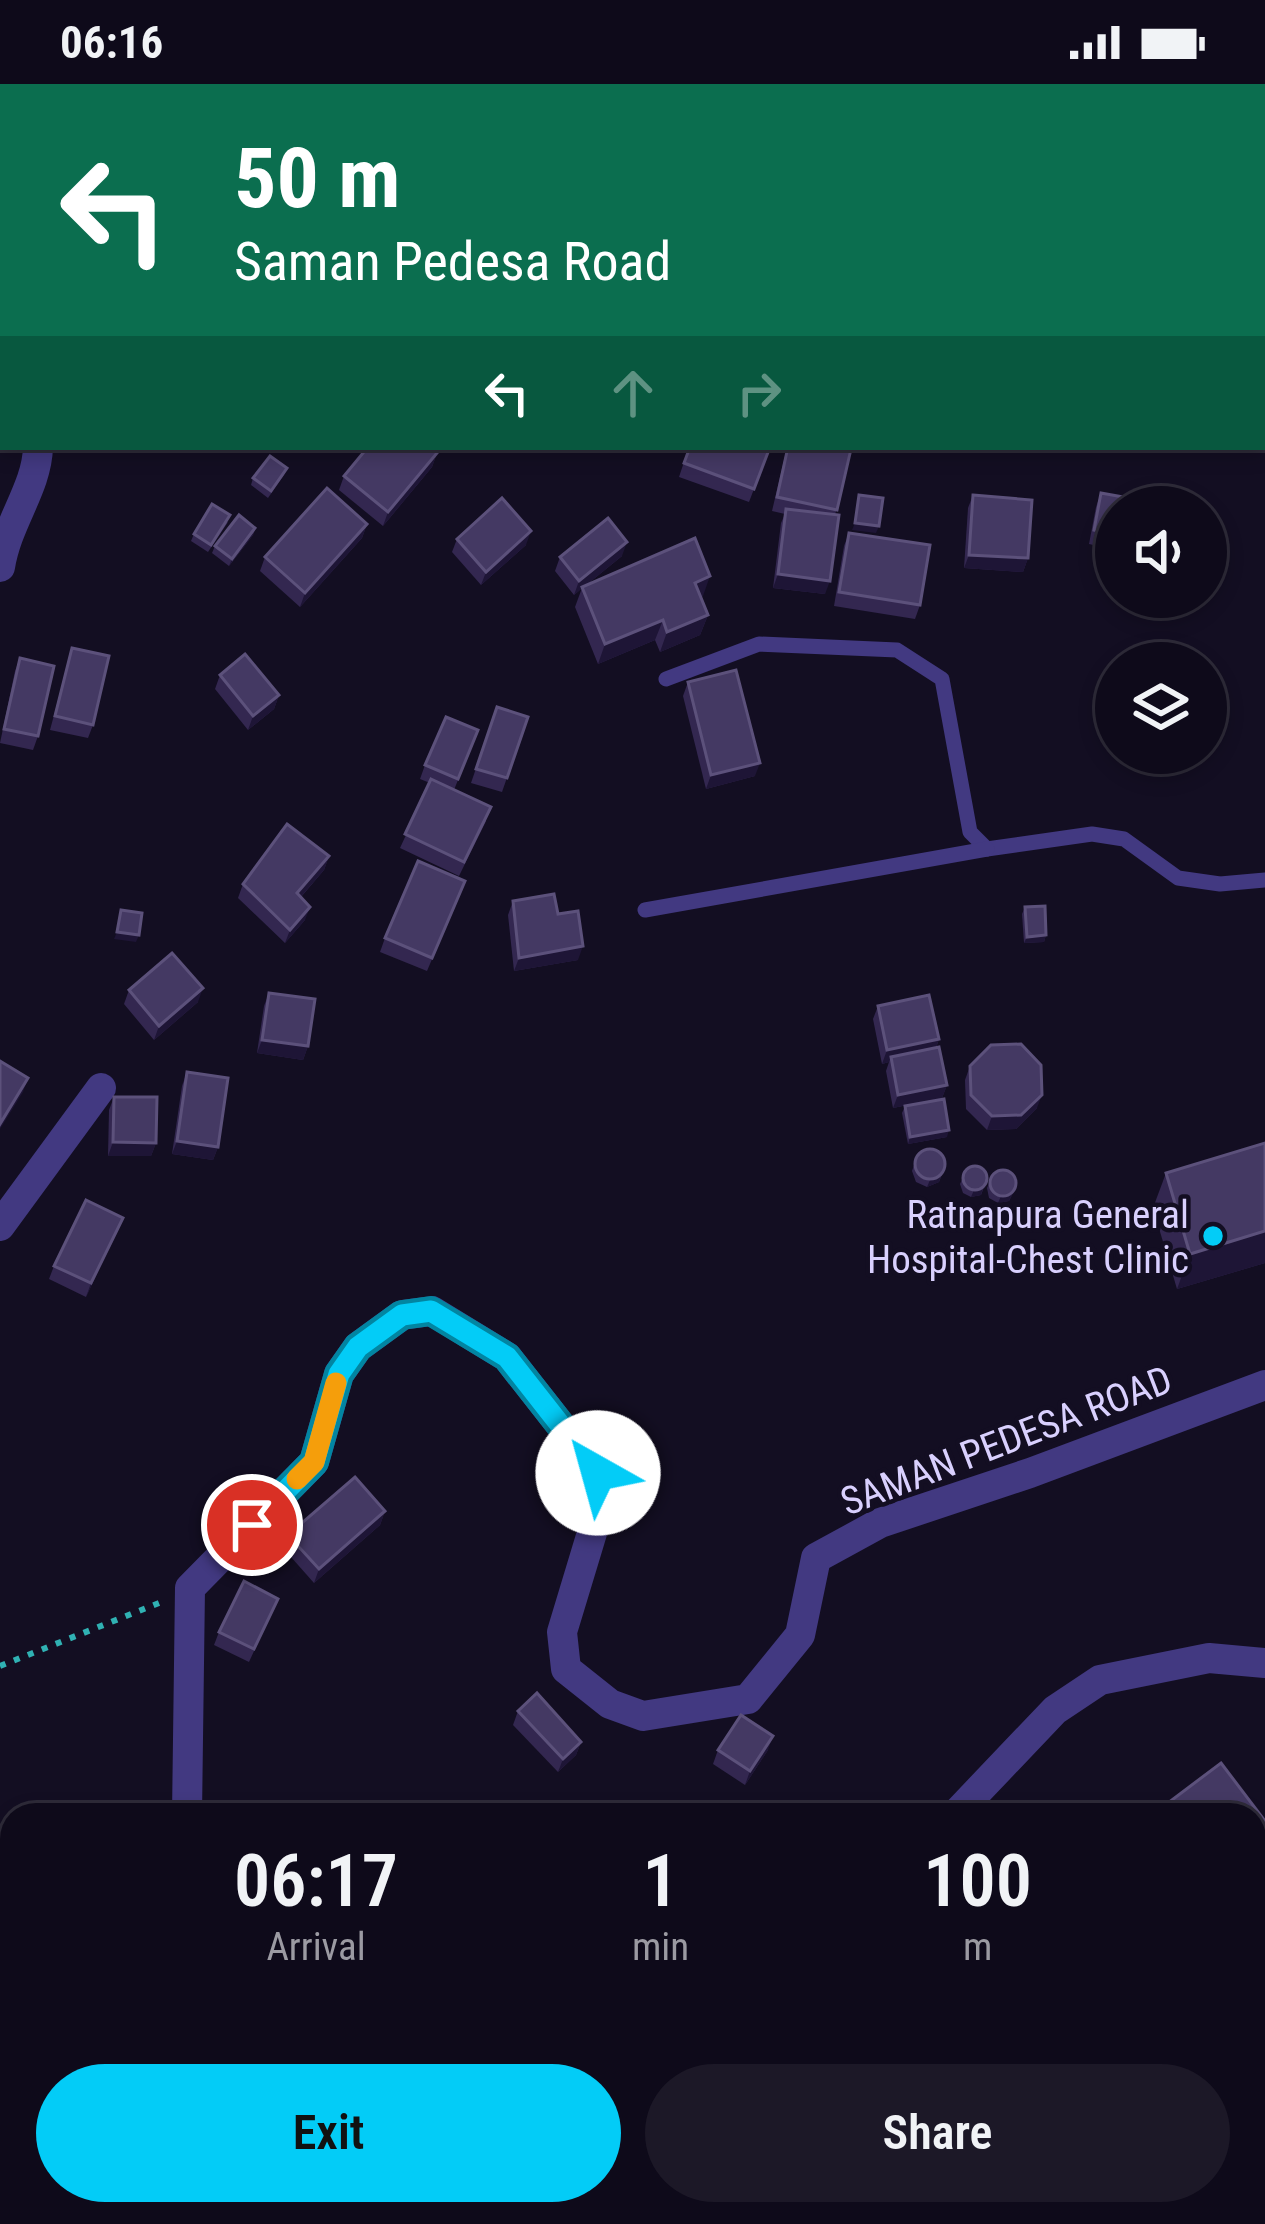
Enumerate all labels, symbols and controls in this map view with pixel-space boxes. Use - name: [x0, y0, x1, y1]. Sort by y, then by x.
- text: 06:16: [60, 16, 163, 69]
- text: 50 m: [234, 129, 401, 228]
- icon: left: [36, 132, 192, 288]
- text: Saman Pedesa Road: [234, 230, 671, 293]
- icon: left: [474, 360, 540, 426]
- icon: ahead: [600, 360, 666, 426]
- icon: right: [726, 360, 792, 426]
- map controls: [1095, 486, 1227, 774]
- button: sound: [1095, 486, 1227, 618]
- button: layers: [1095, 642, 1227, 774]
- place label: Ratnapura General Hospital-Chest Clinic: [867, 1192, 1189, 1283]
- marker: Ratnapura General Hospital-Chest Clinic: [1200, 1223, 1226, 1249]
- street label: SAMAN PEDESA ROAD: [834, 1357, 1178, 1525]
- position arrow: [535, 1410, 661, 1536]
- pin: [201, 1474, 303, 1576]
- icon: arrive: [219, 1492, 285, 1558]
- text: 06:17: [234, 1839, 398, 1924]
- text: 1: [643, 1839, 679, 1924]
- text: 100: [923, 1839, 1032, 1924]
- text: Arrival: [266, 1924, 366, 1970]
- text: min: [632, 1924, 689, 1970]
- text: m: [963, 1924, 992, 1970]
- button: Exit: [36, 2064, 621, 2202]
- button: Share: [645, 2064, 1230, 2202]

